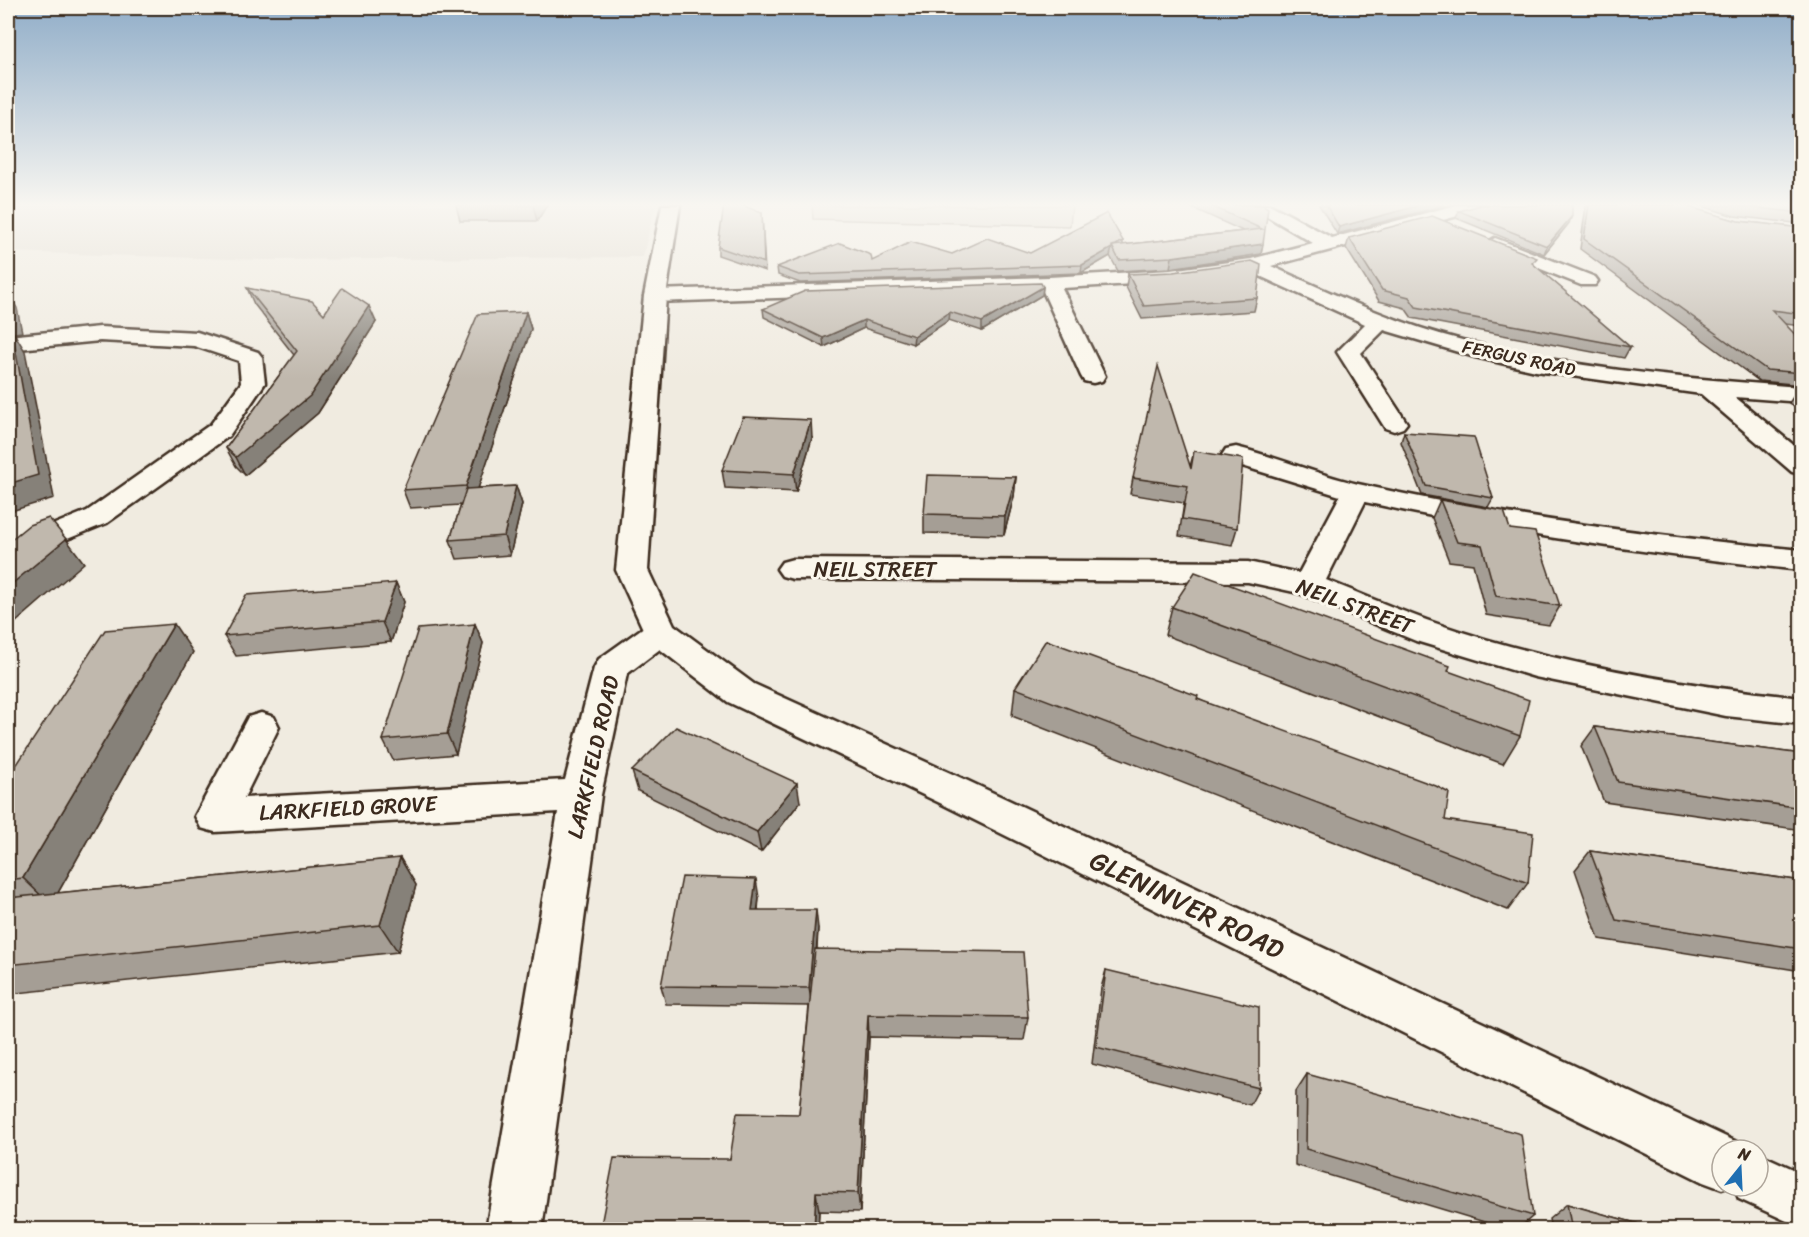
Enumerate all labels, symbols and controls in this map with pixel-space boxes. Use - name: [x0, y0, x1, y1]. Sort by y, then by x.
- street label: FERGUS ROAD: [1459, 330, 1579, 386]
- street label: NEIL STREET: [814, 550, 937, 589]
- street label: NEIL STREET: [1291, 567, 1420, 646]
- street label: LARKFIELD ROAD: [555, 672, 631, 842]
- street label: LARKFIELD GROVE: [258, 784, 440, 832]
- street label: GLENINVER ROAD: [1081, 837, 1293, 973]
- north arrow: [1710, 1138, 1770, 1198]
- text: N: [1734, 1138, 1755, 1170]

